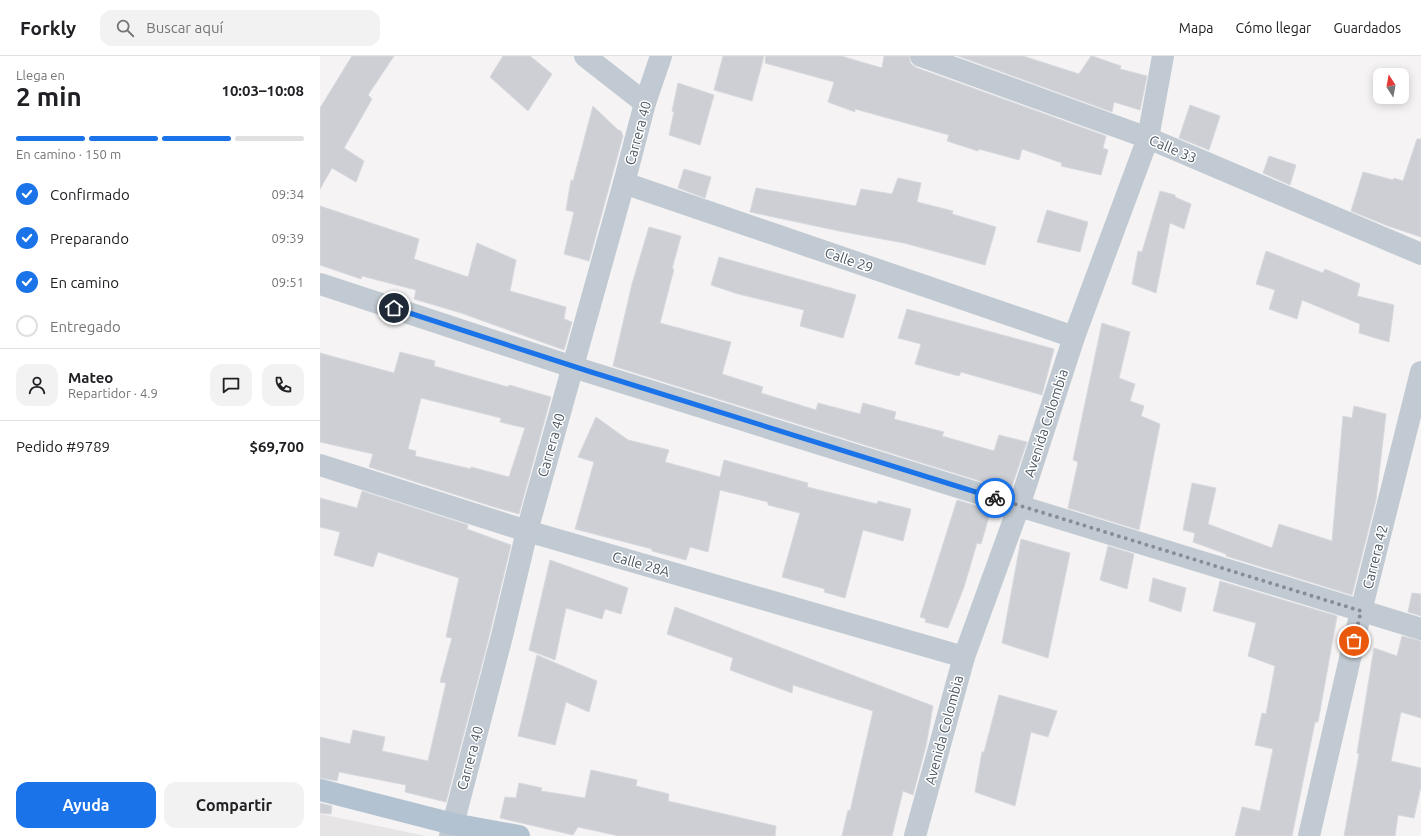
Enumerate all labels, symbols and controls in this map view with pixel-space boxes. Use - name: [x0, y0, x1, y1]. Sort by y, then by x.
- search box: [100, 10, 380, 46]
- text: Forkly: [20, 17, 76, 39]
- icon: search: [114, 17, 136, 39]
- text: Buscar aquí: [146, 19, 223, 36]
- text: Mapa: [1179, 20, 1214, 36]
- text: Cómo llegar: [1236, 20, 1311, 36]
- text: Guardados: [1333, 20, 1401, 36]
- text: Llega en: [16, 68, 65, 82]
- north arrow: [1373, 68, 1409, 104]
- map controls: [1373, 68, 1409, 104]
- text: 2 min: [16, 82, 82, 111]
- text: 10:03–10:08: [221, 82, 304, 99]
- street label: Carrera 40: [622, 99, 654, 167]
- street label: Calle 33: [1147, 132, 1199, 166]
- text: En camino · 150 m: [16, 147, 121, 161]
- icon: check: [16, 183, 38, 205]
- text: Confirmado: [50, 186, 130, 203]
- text: 09:34: [271, 187, 304, 201]
- icon: check: [16, 227, 38, 249]
- text: Preparando: [50, 230, 129, 247]
- text: 09:39: [271, 231, 304, 245]
- street label: Calle 29: [823, 244, 875, 276]
- icon: check: [16, 271, 38, 293]
- text: En camino: [50, 274, 119, 291]
- text: 09:51: [271, 275, 304, 289]
- pin: [377, 291, 411, 325]
- icon: home: [383, 297, 405, 319]
- text: Entregado: [50, 318, 121, 335]
- button: person: [16, 364, 58, 406]
- button: chat: [210, 364, 252, 406]
- button: phone: [262, 364, 304, 406]
- street label: Avenida Colombia: [1021, 367, 1071, 479]
- text: Mateo: [68, 369, 113, 386]
- text: Repartidor · 4.9: [68, 386, 158, 400]
- street label: Carrera 40: [534, 411, 568, 479]
- text: Pedido #9789: [16, 438, 110, 455]
- text: $69,700: [250, 438, 304, 455]
- courier: [975, 478, 1015, 518]
- icon: bike: [984, 487, 1006, 509]
- street label: Carrera 42: [1359, 523, 1391, 591]
- street label: Calle 28A: [610, 548, 672, 580]
- pin: [1337, 624, 1371, 658]
- icon: bag: [1343, 630, 1365, 652]
- street label: Avenida Colombia: [922, 673, 966, 787]
- street label: Carrera 40: [454, 724, 486, 792]
- button: Ayuda: [16, 782, 156, 828]
- button: Compartir: [164, 782, 304, 828]

